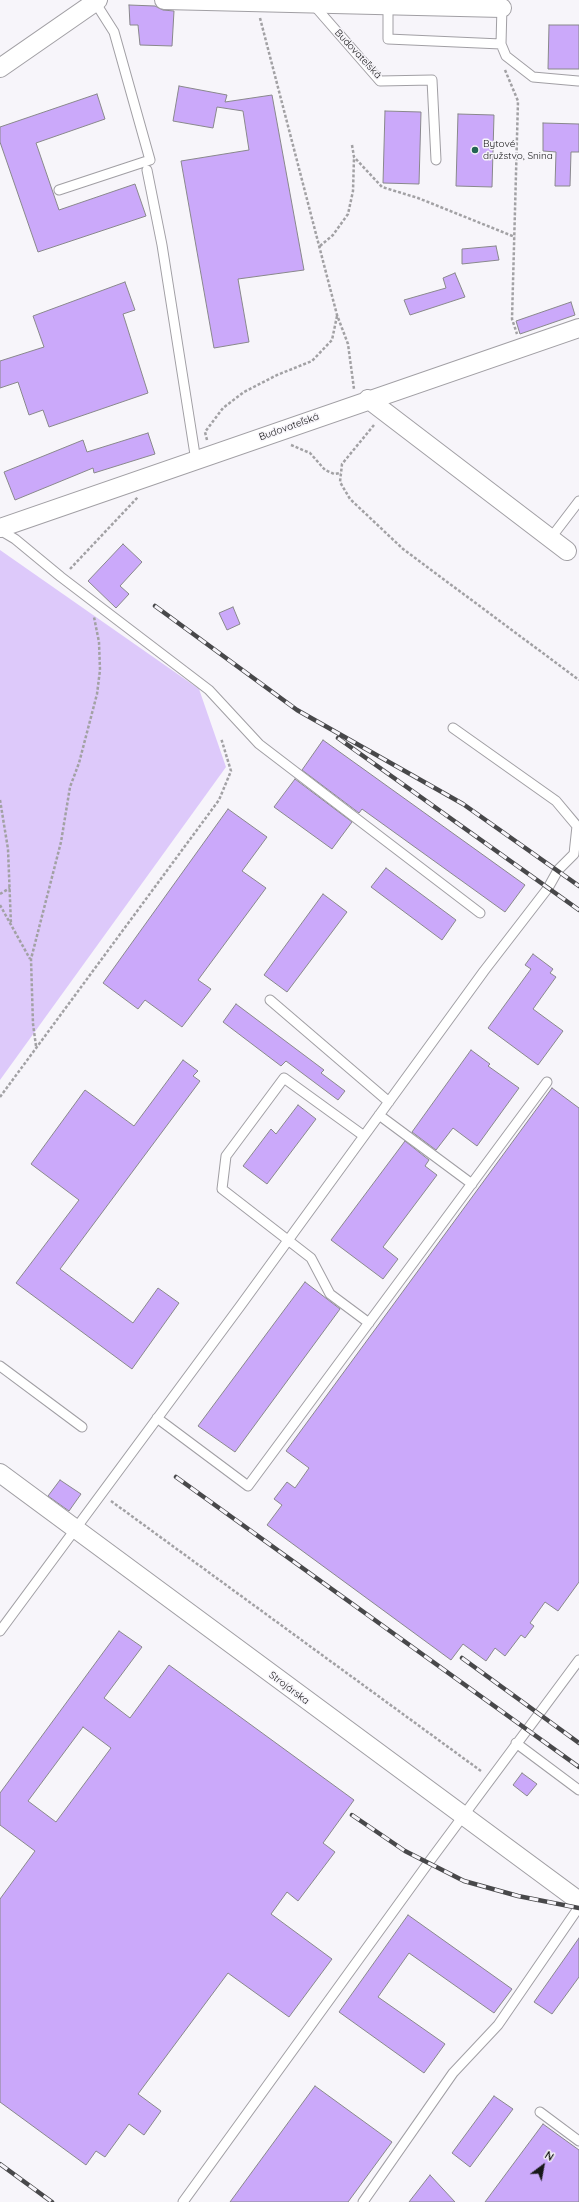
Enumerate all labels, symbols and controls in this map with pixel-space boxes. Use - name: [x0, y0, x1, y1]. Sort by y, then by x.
- street label: Budovateľská: [332, 27, 384, 81]
- place label: Bytové družstvo, Snina: [483, 138, 553, 162]
- marker: Bytové družstvo, Snina: [470, 145, 480, 155]
- street label: Budovateľská: [257, 411, 321, 443]
- street label: Strojárska: [266, 1669, 312, 1707]
- north arrow: [523, 2146, 563, 2186]
- text: N: [542, 2148, 557, 2164]

